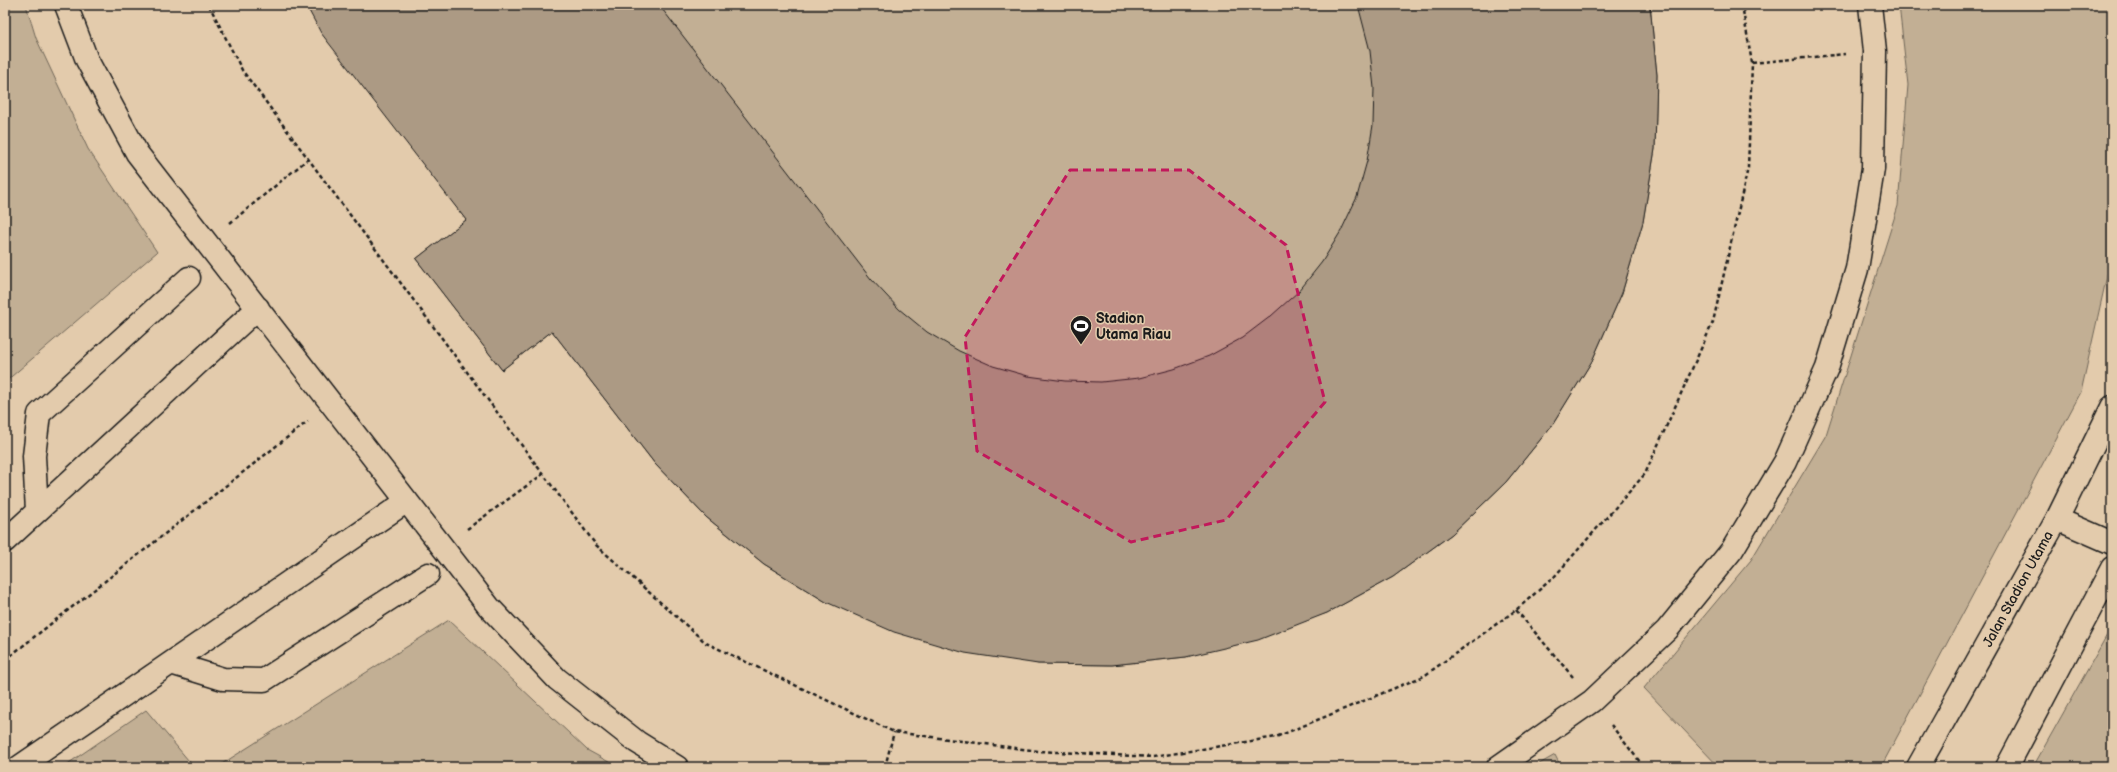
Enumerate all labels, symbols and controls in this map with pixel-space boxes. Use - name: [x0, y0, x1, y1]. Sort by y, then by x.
- place label: Stadion Utama Riau: [1096, 310, 1171, 343]
- sports icon: Stadion Utama Riau: [1068, 313, 1094, 346]
- street label: Jalan Stadion Utama: [1979, 528, 2057, 650]

